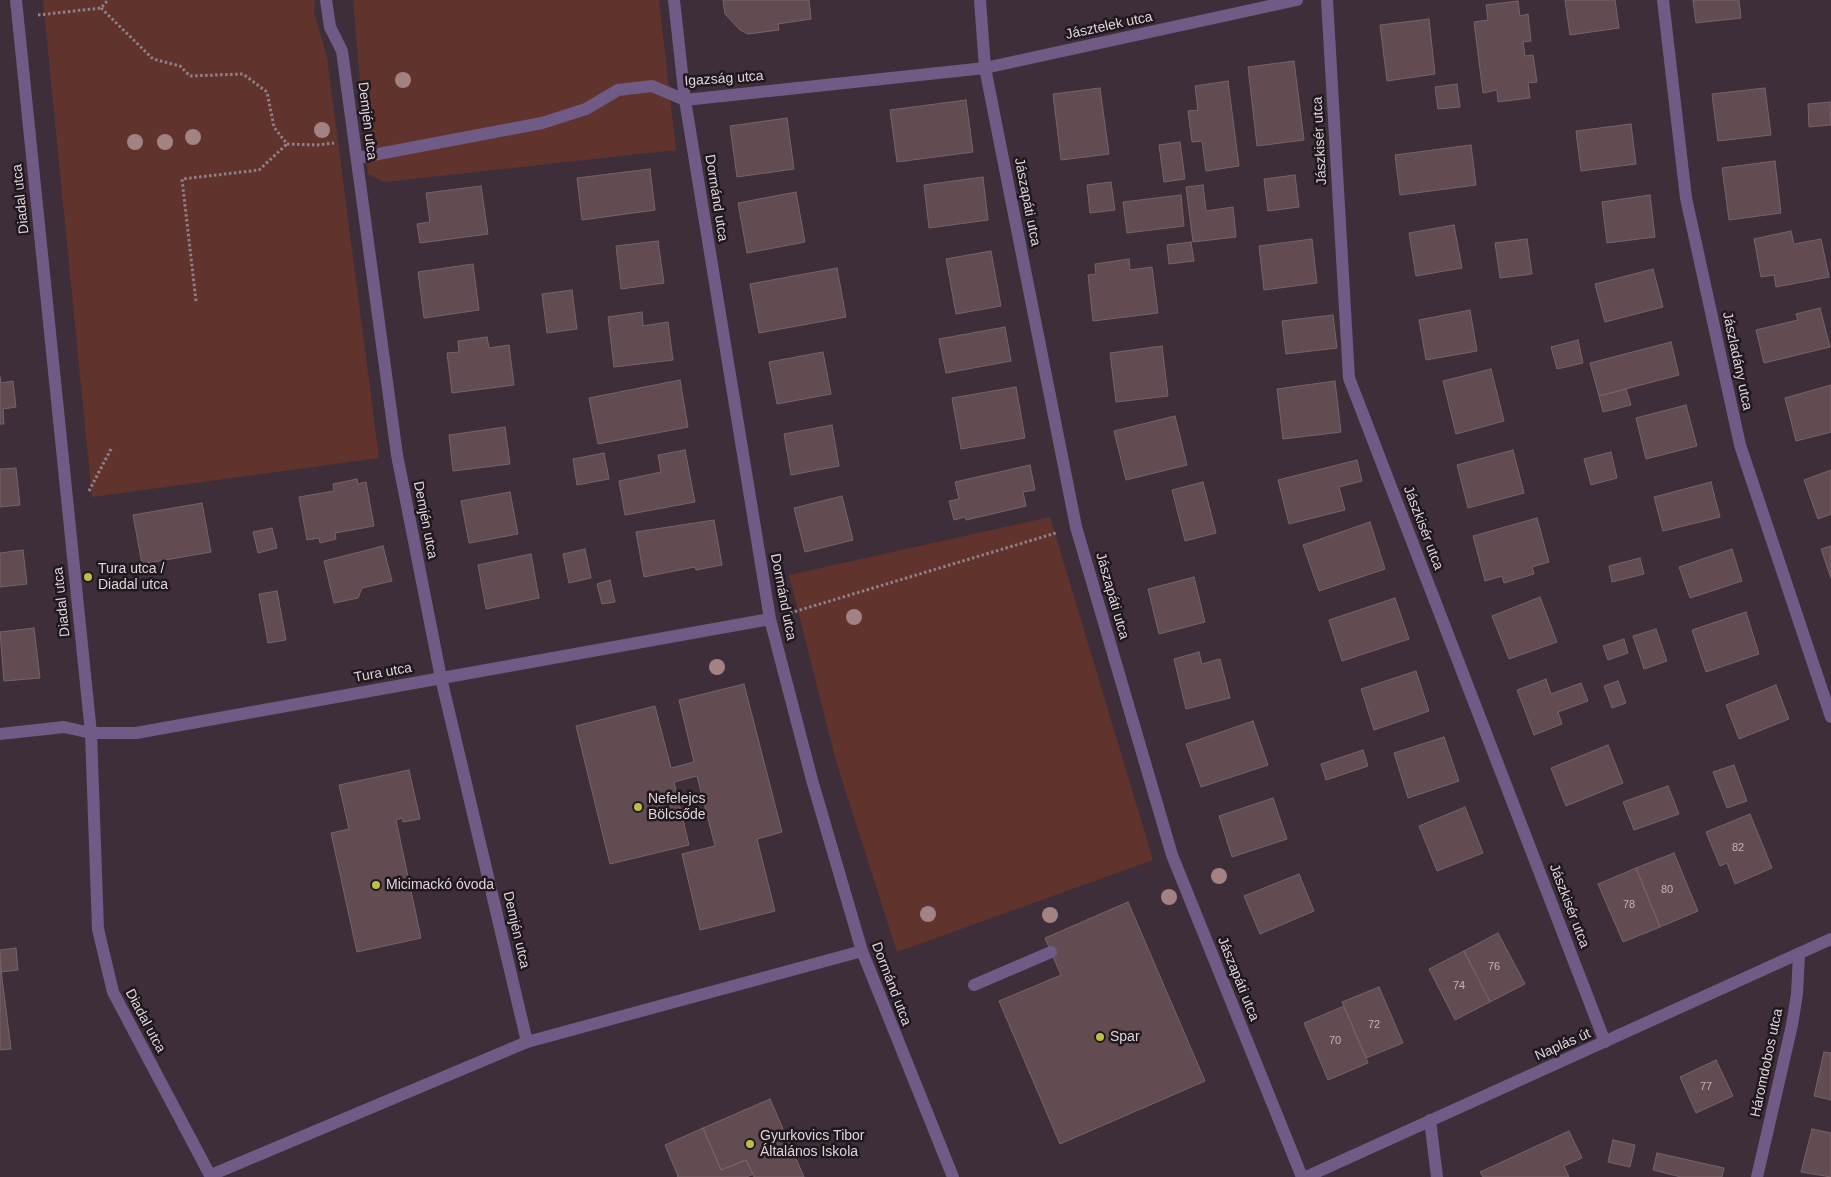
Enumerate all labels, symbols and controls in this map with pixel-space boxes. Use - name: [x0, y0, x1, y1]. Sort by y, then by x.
- street label: Jásztelek utca: [1064, 9, 1154, 43]
- street label: Igazság utca: [684, 68, 764, 90]
- street label: Demjén utca: [354, 81, 380, 161]
- street label: Jászkisér utca: [1309, 96, 1331, 186]
- street label: Dormánd utca: [701, 153, 731, 243]
- street label: Jászapáti utca: [1010, 156, 1044, 248]
- street label: Diadal utca: [9, 163, 33, 235]
- street label: Jászladány utca: [1718, 310, 1756, 412]
- street label: Demjén utca: [409, 480, 441, 560]
- street label: Jászkisér utca: [1399, 484, 1447, 572]
- street label: Jászapáti utca: [1092, 551, 1132, 641]
- street label: Dormánd utca: [766, 552, 800, 642]
- place label: Tura utca / Diadal utca: [98, 561, 168, 594]
- street label: Diadal utca: [50, 566, 74, 638]
- marker: Tura utca / Diadal utca: [82, 571, 94, 583]
- street label: Tura utca: [353, 660, 413, 686]
- place label: Nefelejcs Bölcsőde: [648, 791, 706, 824]
- marker: Nefelejcs Bölcsőde: [632, 801, 644, 813]
- house number: 82: [1732, 841, 1744, 855]
- street label: Jászkisér utca: [1545, 862, 1593, 950]
- place label: Micimackó óvoda: [386, 877, 494, 893]
- marker: Micimackó óvoda: [370, 879, 382, 891]
- house number: 80: [1661, 883, 1673, 897]
- street label: Demjén utca: [499, 890, 533, 970]
- house number: 78: [1623, 898, 1635, 912]
- street label: Jászapáti utca: [1213, 934, 1263, 1024]
- street label: Dormánd utca: [867, 940, 915, 1028]
- house number: 76: [1488, 960, 1500, 974]
- house number: 74: [1453, 979, 1465, 993]
- street label: Diadal utca: [121, 986, 169, 1056]
- street label: Háromdobos utca: [1747, 1007, 1787, 1119]
- house number: 72: [1368, 1018, 1380, 1032]
- street label: Naplás út: [1533, 1025, 1593, 1065]
- place label: Spar: [1110, 1029, 1140, 1045]
- marker: Spar: [1094, 1031, 1106, 1043]
- house number: 70: [1329, 1034, 1341, 1048]
- house number: 77: [1700, 1080, 1712, 1094]
- place label: Gyurkovics Tibor Általános Iskola: [760, 1128, 865, 1160]
- marker: Gyurkovics Tibor Általános Iskola: [744, 1138, 756, 1150]

